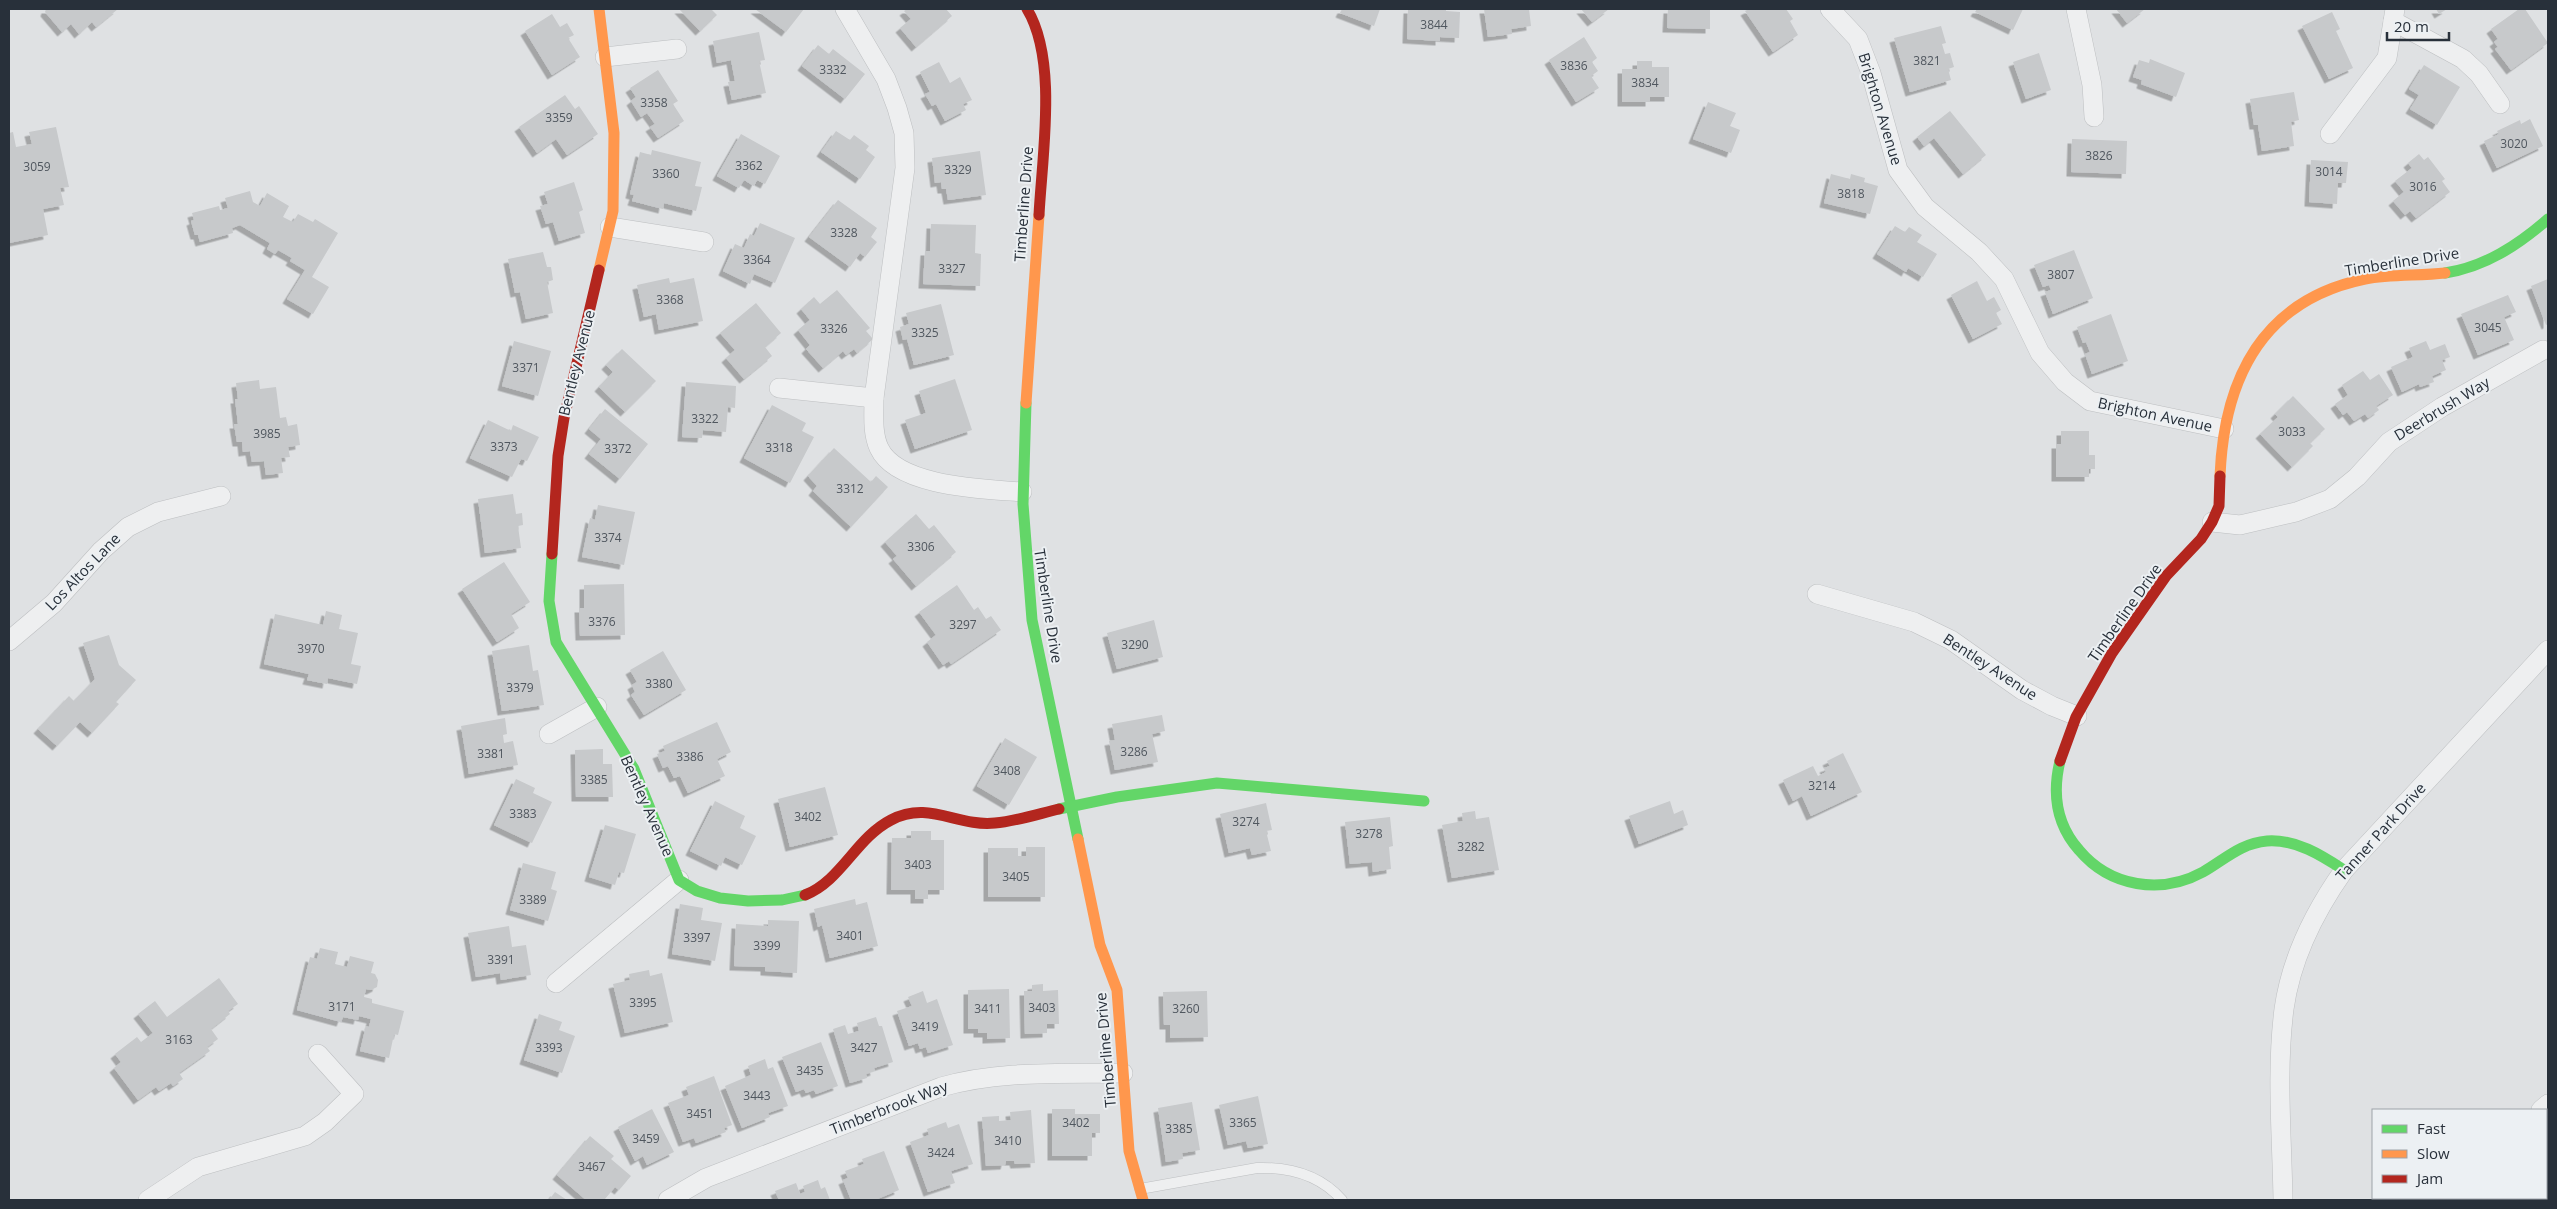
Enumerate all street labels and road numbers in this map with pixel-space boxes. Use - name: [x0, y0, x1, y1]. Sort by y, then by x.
- street label: Brighton Avenue: [1854, 50, 1908, 167]
- street label: Timberline Drive: [1009, 146, 1037, 262]
- street label: Timberline Drive: [2343, 242, 2460, 280]
- street label: Bentley Avenue: [553, 308, 599, 418]
- street label: Deerbrush Way: [2390, 371, 2493, 445]
- street label: Brighton Avenue: [2096, 392, 2214, 436]
- street label: Los Altos Lane: [40, 528, 124, 614]
- street label: Timberline Drive: [1030, 547, 1068, 664]
- street label: Timberline Drive: [2083, 559, 2165, 665]
- street label: Bentley Avenue: [1940, 628, 2041, 704]
- street label: Bentley Avenue: [617, 752, 679, 859]
- street label: Tanner Park Drive: [2331, 778, 2430, 885]
- street label: Timberline Drive: [1090, 992, 1120, 1108]
- street label: Timberbrook Way: [827, 1075, 951, 1139]

